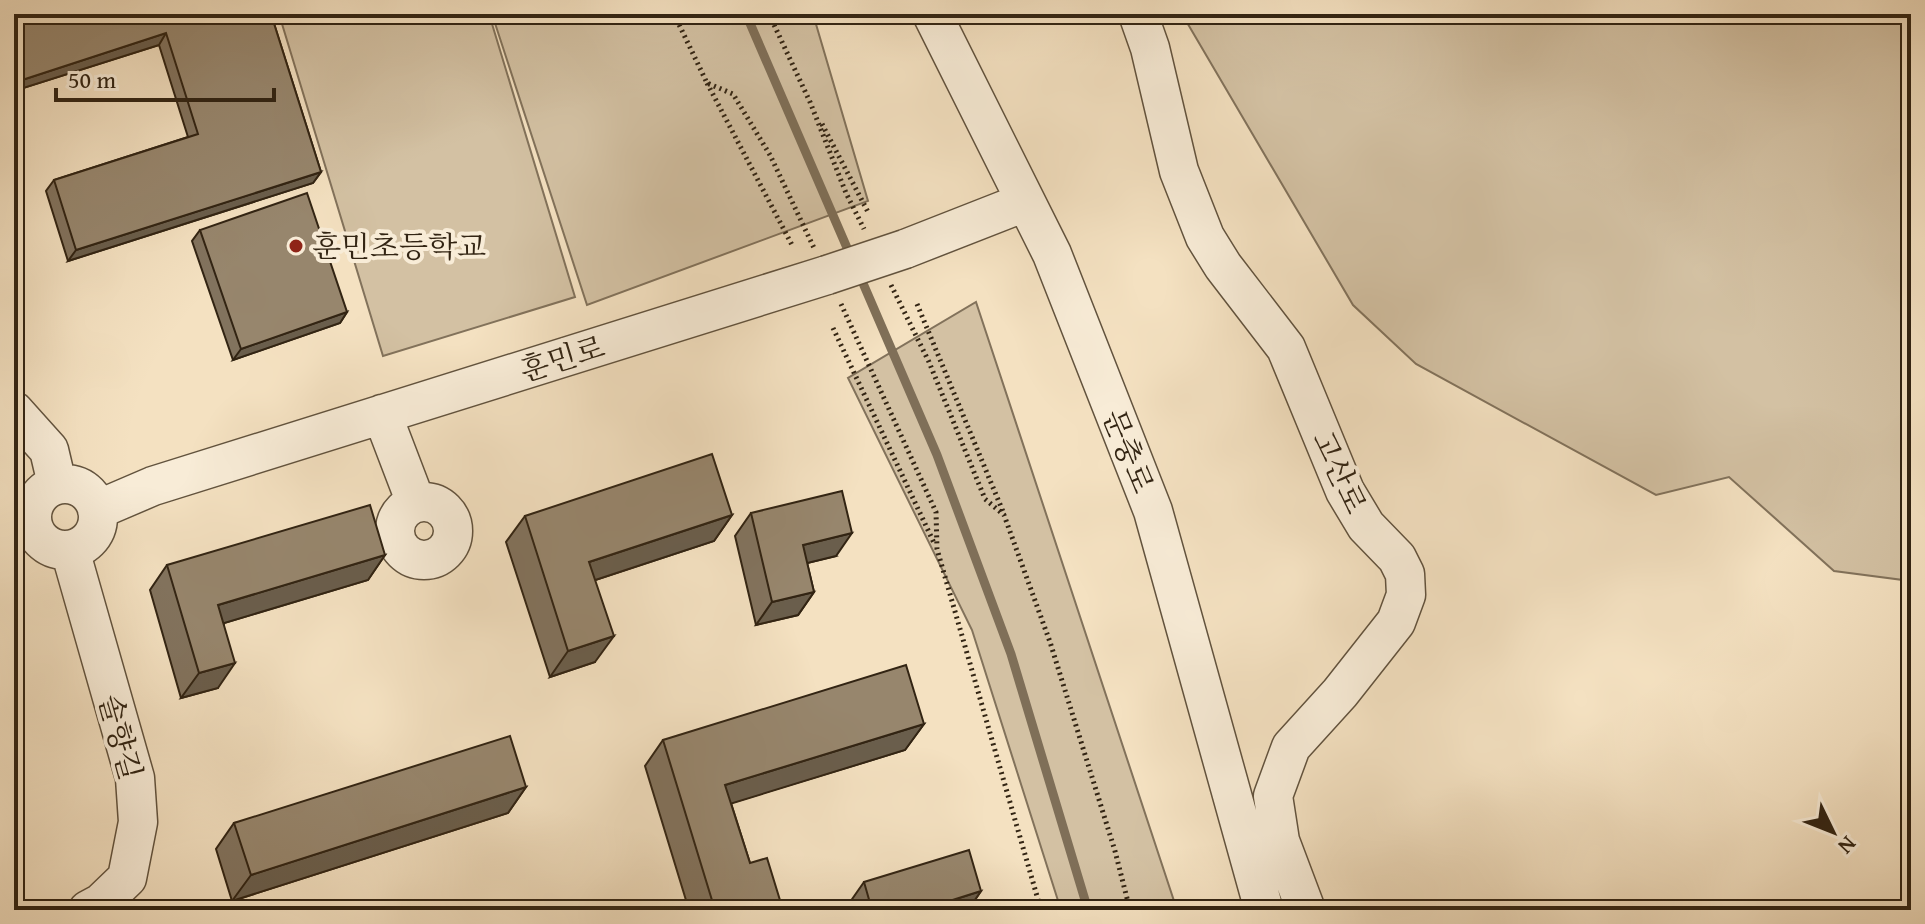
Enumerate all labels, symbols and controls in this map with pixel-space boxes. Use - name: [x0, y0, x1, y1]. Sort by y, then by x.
- scale bar: [56, 52, 274, 102]
- text: 50 m: [68, 62, 116, 97]
- place label: 훈민초등학교: [312, 224, 486, 268]
- marker: 훈민초등학교: [287, 237, 305, 255]
- street label: 훈민로: [514, 324, 610, 392]
- street label: 문충로: [1092, 402, 1166, 500]
- street label: 고산로: [1302, 423, 1378, 521]
- street label: 솔향길: [88, 689, 154, 785]
- north arrow: [1793, 792, 1873, 872]
- text: N: [1831, 829, 1864, 862]

